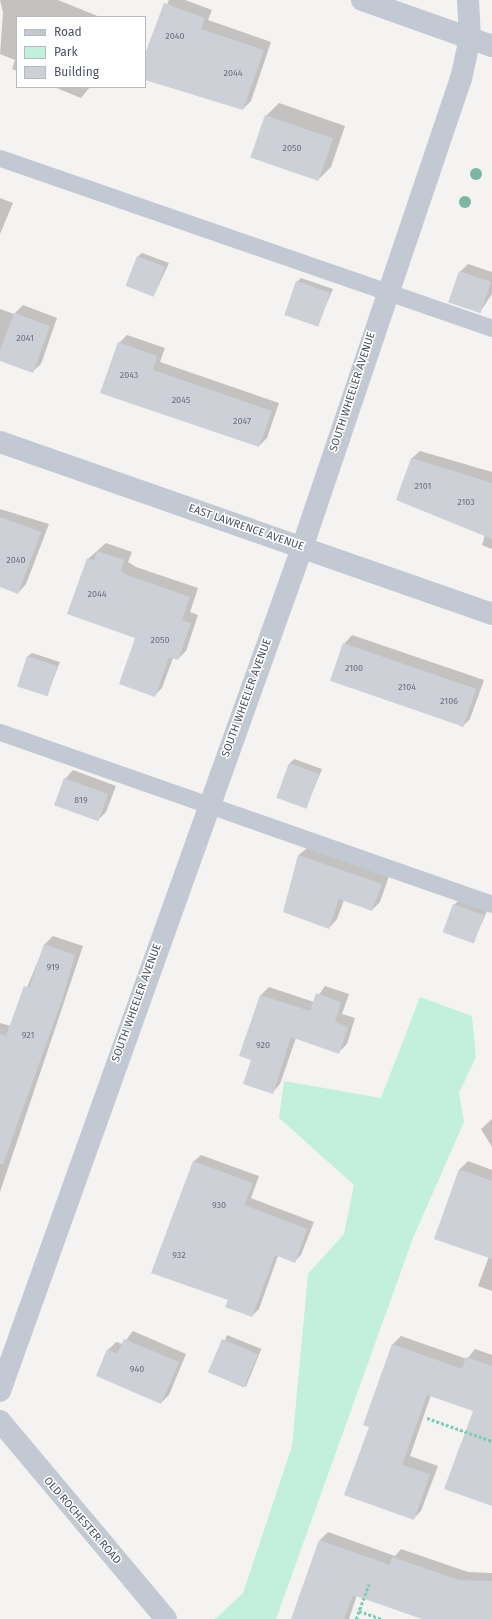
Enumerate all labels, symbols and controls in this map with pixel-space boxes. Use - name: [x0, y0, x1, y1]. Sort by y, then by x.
- legend: [16, 16, 146, 88]
- text: Road: [54, 25, 82, 39]
- house number: 2040: [165, 31, 185, 41]
- text: Park: [54, 45, 78, 59]
- text: Building: [54, 65, 99, 79]
- house number: 2044: [223, 68, 243, 78]
- house number: 2050: [282, 143, 302, 153]
- street label: SOUTH WHEELER AVENUE: [327, 330, 379, 454]
- house number: 2041: [16, 333, 34, 343]
- house number: 2043: [120, 370, 138, 380]
- house number: 2045: [172, 395, 190, 405]
- house number: 2047: [233, 416, 251, 426]
- house number: 2101: [415, 481, 431, 491]
- house number: 2103: [457, 497, 475, 507]
- street label: EAST LAWRENCE AVENUE: [187, 502, 305, 554]
- house number: 2040: [6, 555, 26, 565]
- house number: 2044: [87, 589, 107, 599]
- house number: 2050: [150, 635, 170, 645]
- street label: SOUTH WHEELER AVENUE: [219, 637, 275, 759]
- house number: 2100: [345, 663, 363, 673]
- house number: 2104: [398, 682, 416, 692]
- house number: 2106: [440, 696, 458, 706]
- house number: 819: [74, 795, 88, 805]
- street label: SOUTH WHEELER AVENUE: [109, 942, 165, 1064]
- house number: 919: [46, 962, 60, 972]
- house number: 921: [22, 1030, 34, 1040]
- house number: 920: [256, 1040, 270, 1050]
- house number: 930: [212, 1200, 226, 1210]
- house number: 932: [172, 1250, 186, 1260]
- house number: 940: [130, 1364, 144, 1374]
- street label: OLD ROCHESTER ROAD: [41, 1475, 123, 1567]

